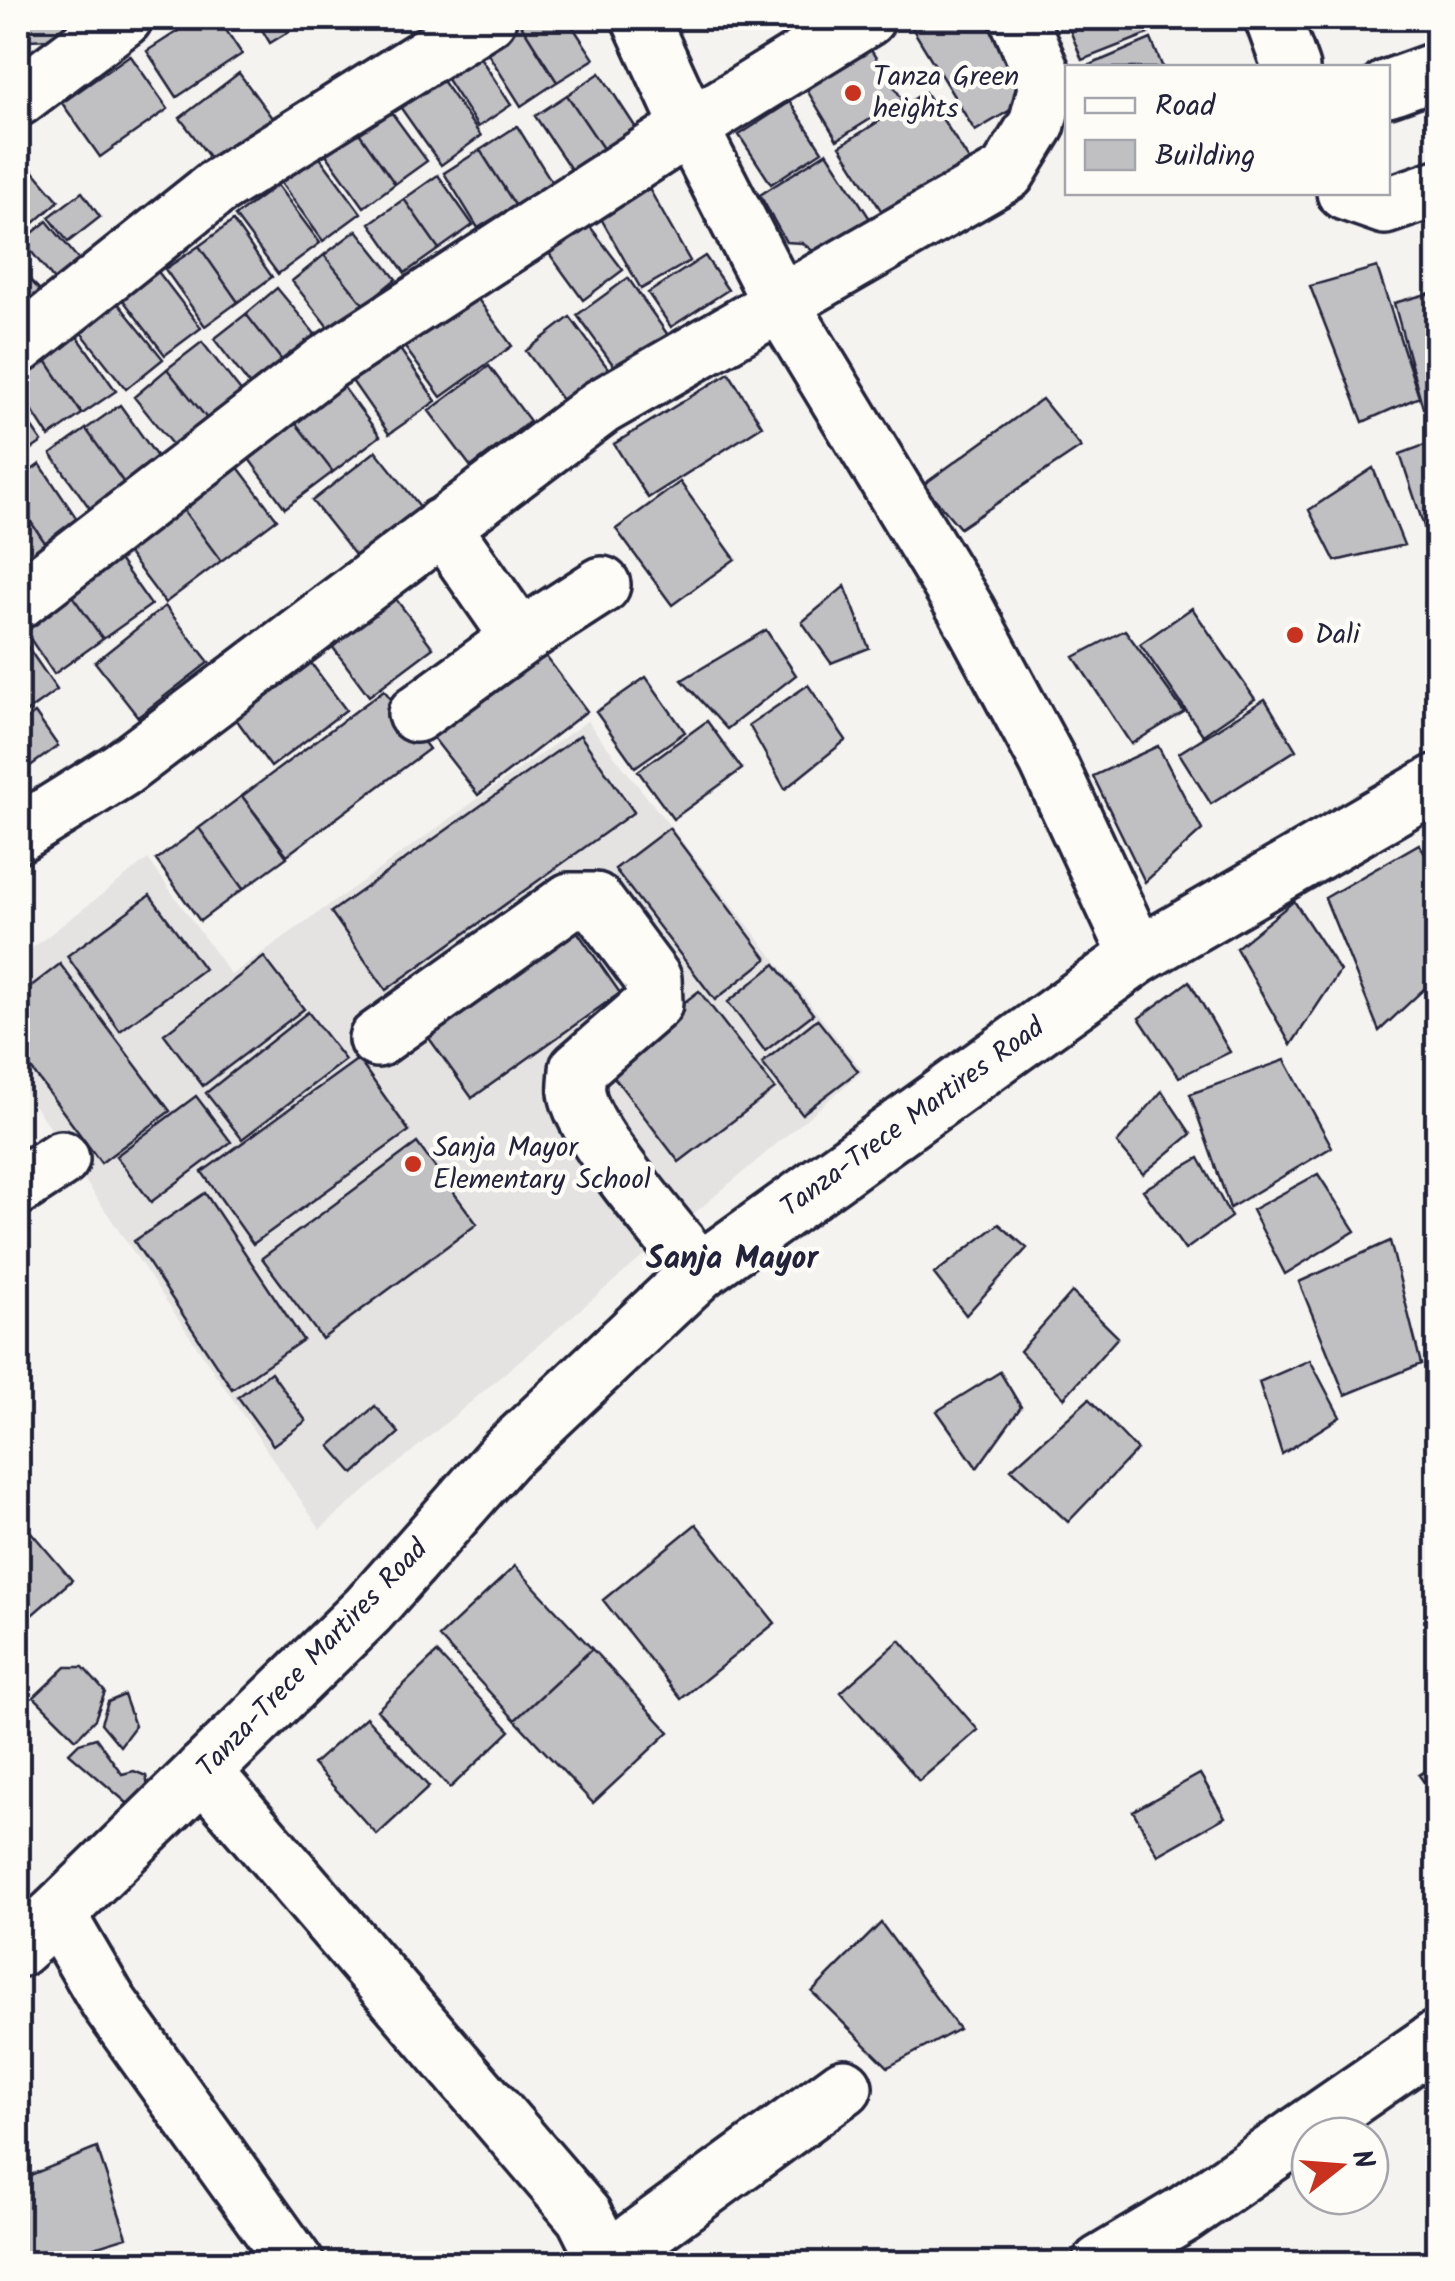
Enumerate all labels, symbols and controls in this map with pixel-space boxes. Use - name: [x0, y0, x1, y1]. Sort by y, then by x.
- place label: Tanza Green heights: [873, 55, 1019, 132]
- legend: [1065, 65, 1390, 195]
- marker: Tanza Green heights: [842, 82, 864, 104]
- text: Road: [1155, 83, 1216, 131]
- text: Building: [1155, 133, 1255, 181]
- place label: Dali: [1315, 613, 1361, 658]
- marker: Dali: [1284, 624, 1306, 646]
- street label: Tanza-Trece Martires Road: [771, 1006, 1056, 1230]
- place label: Sanja Mayor Elementary School: [433, 1126, 651, 1203]
- marker: Sanja Mayor Elementary School: [402, 1153, 424, 1175]
- district label: Sanja Mayor: [646, 1234, 819, 1285]
- street label: Tanza-Trece Martires Road: [186, 1528, 440, 1789]
- north arrow: [1290, 2116, 1390, 2216]
- text: N: [1337, 2144, 1386, 2175]

